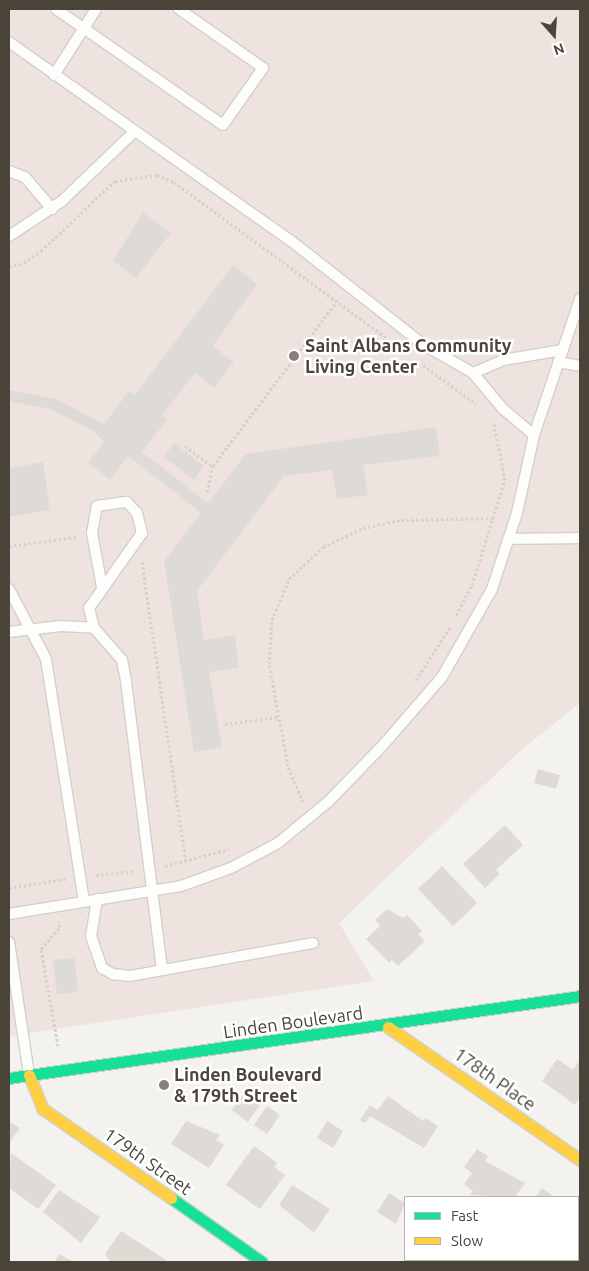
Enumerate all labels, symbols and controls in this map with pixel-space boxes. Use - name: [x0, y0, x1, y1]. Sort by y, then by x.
- north arrow: [529, 10, 579, 60]
- text: N: [551, 40, 566, 58]
- place label: Saint Albans Community Living Center: [305, 335, 511, 378]
- marker: Saint Albans Community Living Center: [287, 349, 301, 363]
- street label: Linden Boulevard: [222, 1001, 364, 1043]
- street label: 178th Place: [450, 1043, 540, 1115]
- place label: Linden Boulevard & 179th Street: [174, 1064, 322, 1106]
- marker: Linden Boulevard & 179th Street: [158, 1079, 170, 1091]
- street label: 179th Street: [100, 1123, 196, 1199]
- legend: [404, 1196, 579, 1261]
- text: Fast: [451, 1207, 478, 1224]
- text: Slow: [451, 1232, 483, 1249]

